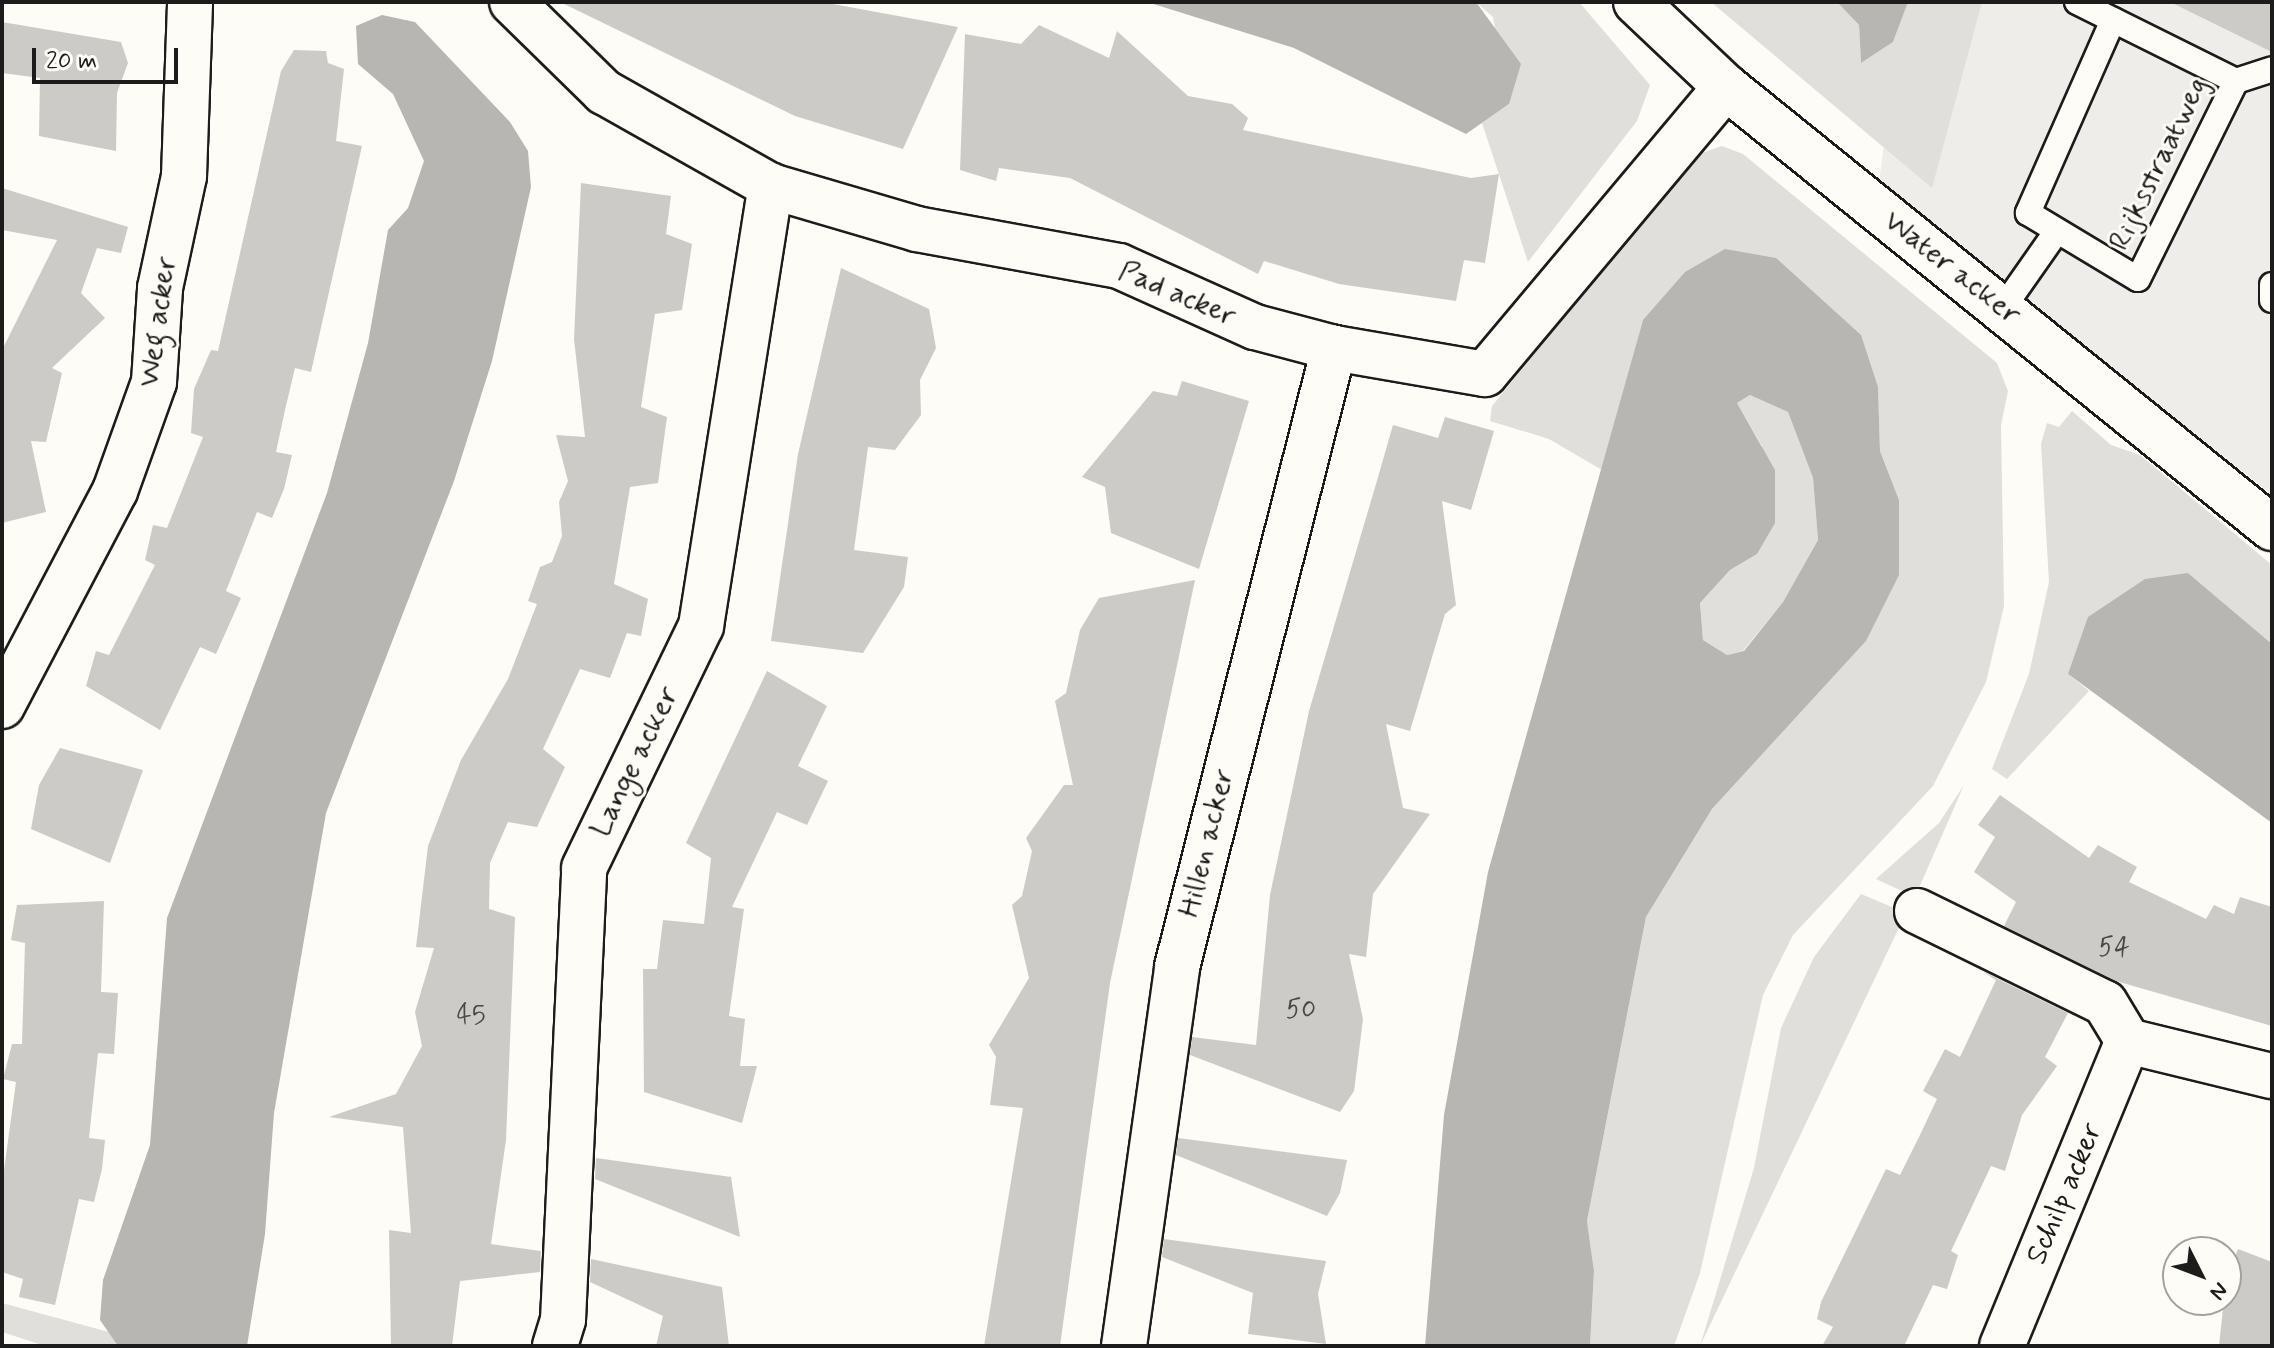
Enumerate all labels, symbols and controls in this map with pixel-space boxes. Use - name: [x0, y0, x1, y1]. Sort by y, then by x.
- scale bar: [36, 32, 182, 82]
- text: 20 m: [46, 46, 97, 77]
- street label: Rijksstraatweg: [2102, 71, 2216, 257]
- street label: Water acker: [1877, 204, 2027, 332]
- street label: Weg acker: [131, 252, 185, 392]
- street label: Pad acker: [1111, 252, 1243, 336]
- street label: Lange acker: [584, 682, 686, 842]
- street label: Hillen acker: [1171, 766, 1243, 920]
- house number: 54: [2098, 933, 2130, 965]
- house number: 50: [1286, 995, 1316, 1027]
- house number: 45: [457, 1001, 485, 1033]
- street label: Schilp acker: [2018, 1116, 2112, 1272]
- north arrow: [2162, 1236, 2242, 1316]
- text: N: [2203, 1276, 2234, 1306]

